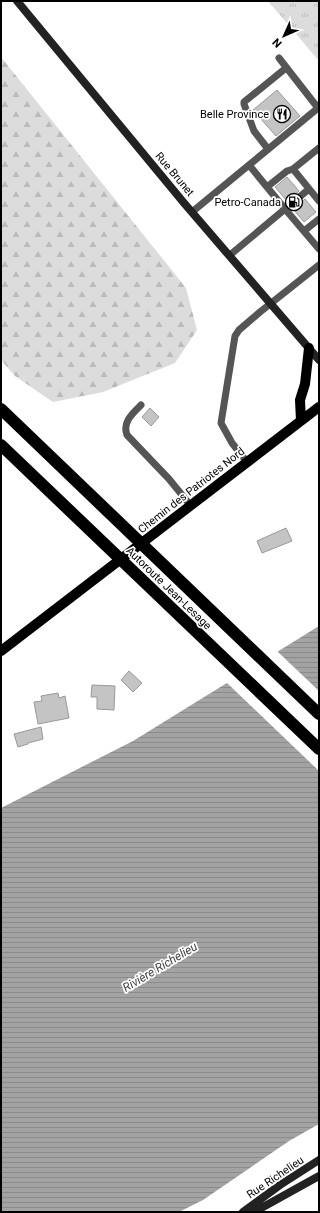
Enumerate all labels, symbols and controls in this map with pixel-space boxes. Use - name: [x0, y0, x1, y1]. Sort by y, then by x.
- north arrow: [264, 16, 304, 56]
- text: N: [270, 35, 285, 50]
- restaurant icon: Belle Province: [272, 104, 292, 124]
- place label: Belle Province: [200, 108, 269, 121]
- street label: Rue Brunet: [152, 150, 197, 199]
- fuel station icon: Petro-Canada: [284, 192, 304, 212]
- place label: Petro-Canada: [214, 196, 281, 209]
- street label: Chemin des Patriotes Nord: [135, 445, 247, 536]
- street label: Autoroute Jean-Lesage: [123, 544, 214, 633]
- water label: Rivière Richelieu: [120, 939, 200, 995]
- street label: Rue Richelieu: [244, 1154, 306, 1201]

